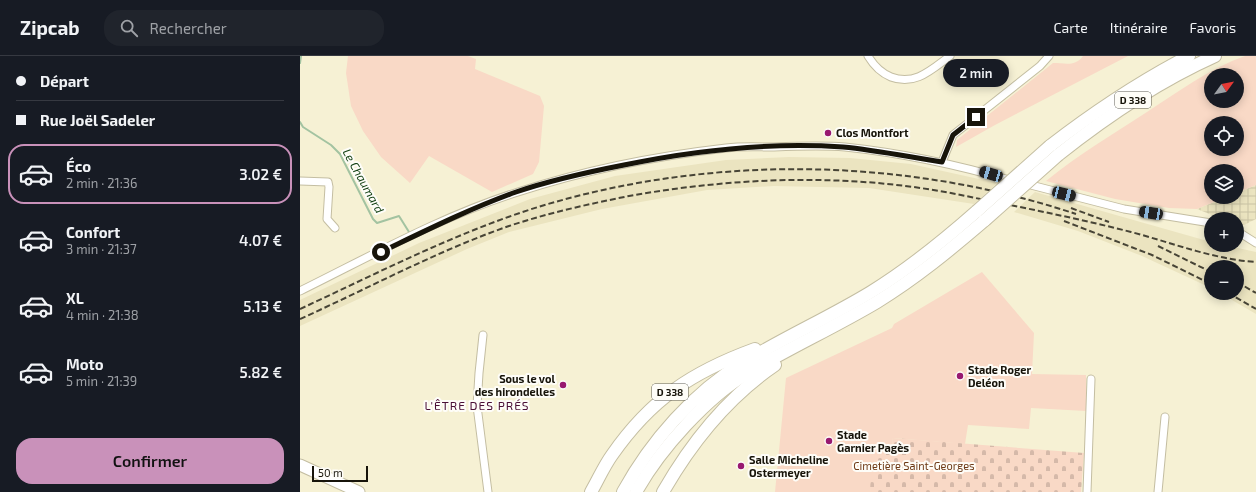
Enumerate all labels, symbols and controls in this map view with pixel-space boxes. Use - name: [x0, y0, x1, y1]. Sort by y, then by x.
- search box: [104, 10, 384, 46]
- text: Zipcab: [20, 16, 80, 39]
- icon: search: [118, 17, 140, 39]
- text: Rechercher: [150, 19, 227, 37]
- text: Carte: [1054, 19, 1088, 36]
- text: Itinéraire: [1110, 19, 1168, 36]
- text: Favoris: [1190, 19, 1236, 36]
- callout: 2 min: [943, 59, 1009, 87]
- text: 2 min: [960, 65, 992, 81]
- north arrow: [1204, 68, 1244, 108]
- map controls: [1204, 68, 1244, 300]
- text: Départ: [40, 72, 89, 90]
- road number: D 338: [1115, 92, 1151, 108]
- route end: [967, 108, 985, 126]
- text: Rue Joël Sadeler: [40, 111, 155, 129]
- button: locate: [1204, 116, 1244, 156]
- place label: Clos Montfort: [836, 126, 909, 139]
- marker: Clos Montfort: [823, 128, 833, 138]
- water label: Le Chaumard: [340, 146, 387, 215]
- icon: car: [18, 156, 54, 192]
- text: Éco: [66, 157, 91, 175]
- button: layers: [1204, 164, 1244, 204]
- text: 3.02 €: [239, 165, 282, 183]
- car: [978, 165, 1004, 183]
- text: 2 min · 21:36: [66, 175, 137, 191]
- car: [1051, 185, 1077, 203]
- car: [1138, 205, 1164, 221]
- button: +: [1204, 212, 1244, 252]
- icon: car: [18, 222, 54, 258]
- text: Confort: [66, 223, 120, 241]
- text: 4.07 €: [239, 231, 282, 249]
- text: 3 min · 21:37: [66, 241, 137, 257]
- route start: [372, 243, 390, 261]
- button: −: [1204, 260, 1244, 300]
- icon: car: [18, 288, 54, 324]
- text: XL: [66, 289, 84, 307]
- text: 5.13 €: [243, 297, 282, 315]
- text: 4 min · 21:38: [66, 307, 139, 323]
- icon: car: [18, 354, 54, 390]
- text: Moto: [66, 355, 104, 373]
- text: 5.82 €: [240, 363, 282, 381]
- place label: Stade Roger Deléon: [968, 363, 1031, 389]
- marker: Stade Roger Deléon: [955, 371, 965, 381]
- place label: Sous le vol des hirondelles: [475, 372, 555, 398]
- text: 5 min · 21:39: [66, 373, 137, 389]
- marker: Sous le vol des hirondelles: [558, 380, 568, 390]
- road number: D 338: [652, 384, 688, 400]
- district label: L'ÊTRE DES PRÉS: [424, 398, 530, 412]
- place label: Stade Garnier Pagès: [837, 428, 909, 454]
- marker: Stade Garnier Pagès: [824, 436, 834, 446]
- button: Confirmer: [16, 438, 284, 484]
- place label: Salle Micheline Ostermeyer: [749, 453, 829, 480]
- park label: Cimetière Saint-Georges: [853, 459, 975, 472]
- marker: Salle Micheline Ostermeyer: [736, 461, 746, 471]
- scale bar: [312, 464, 368, 483]
- text: 50 m: [318, 466, 343, 479]

